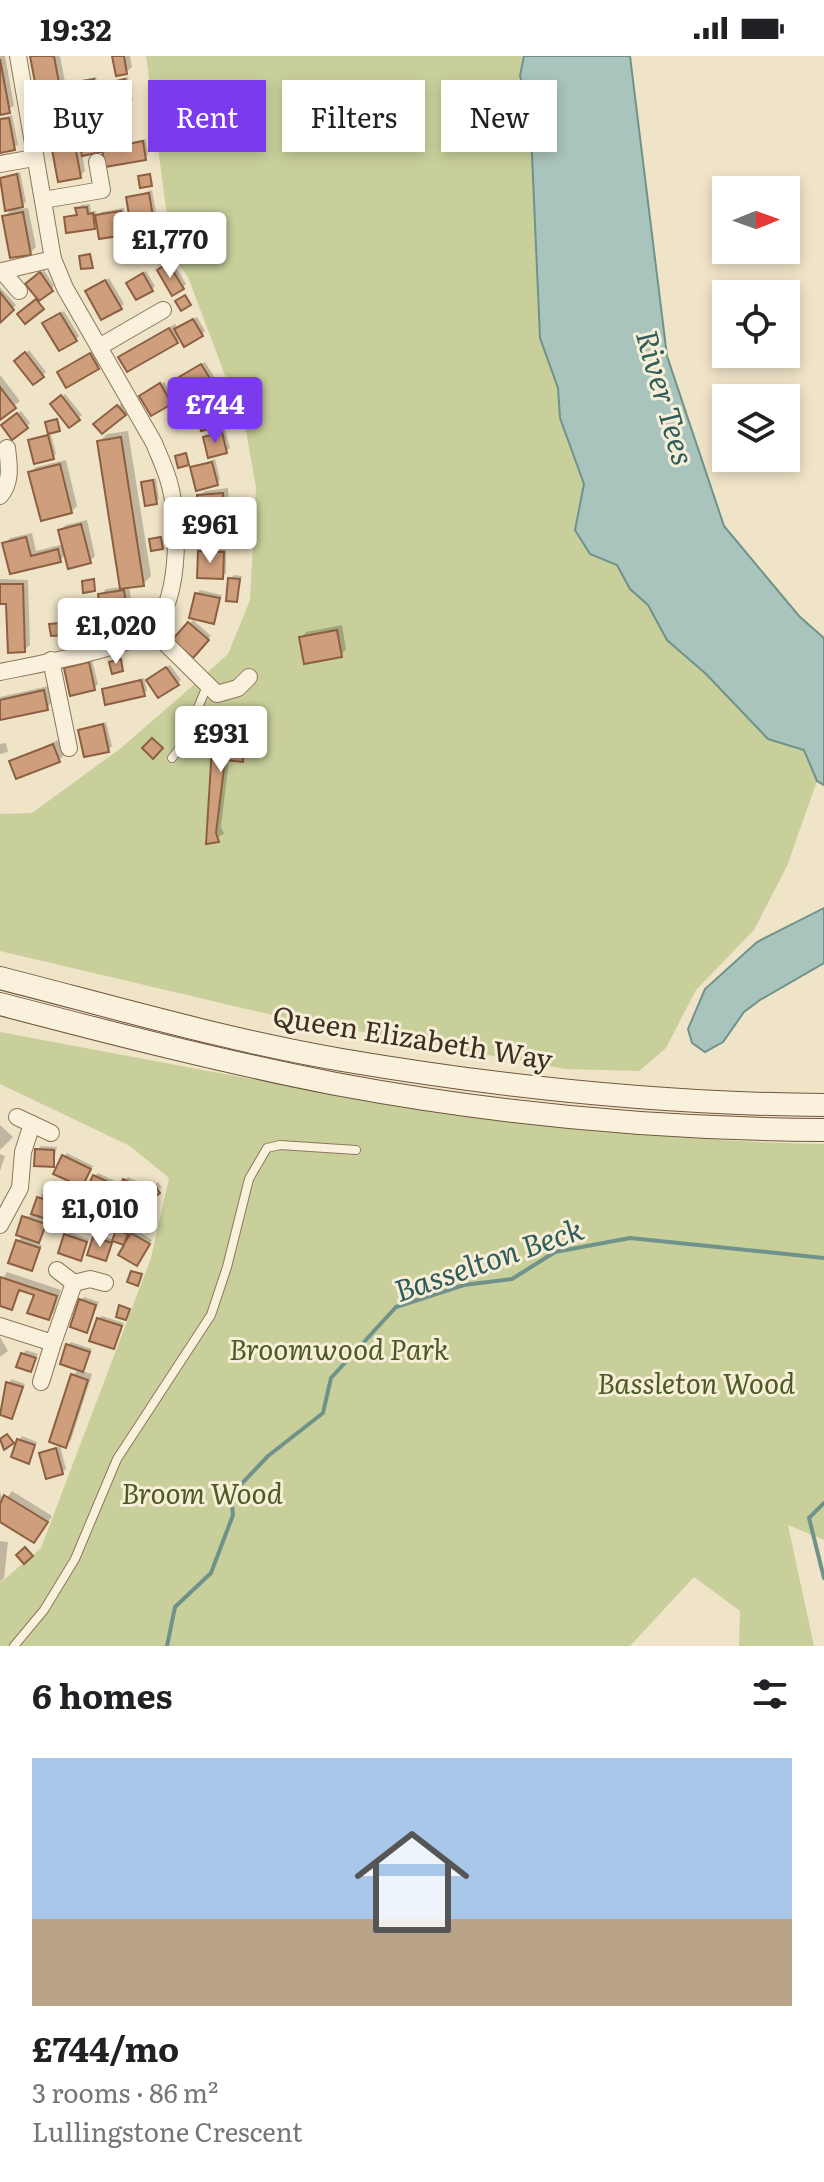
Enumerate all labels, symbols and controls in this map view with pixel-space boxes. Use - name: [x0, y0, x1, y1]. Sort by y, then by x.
- text: 19:32: [40, 6, 112, 50]
- chip: Buy: [24, 80, 132, 152]
- chip: Rent: [148, 80, 266, 152]
- chip: Filters: [282, 80, 425, 152]
- chip: New: [441, 80, 557, 152]
- north arrow: [712, 176, 800, 264]
- map controls: [712, 176, 800, 472]
- pin: £1,770: [105, 212, 235, 280]
- text: £1,770: [131, 218, 209, 257]
- button: locate: [712, 280, 800, 368]
- water label: River Tees: [627, 324, 707, 470]
- pin: £744: [168, 377, 262, 445]
- text: £744: [185, 383, 245, 422]
- button: layers: [712, 384, 800, 472]
- pin: £961: [163, 497, 257, 565]
- text: £961: [182, 503, 238, 542]
- pin: £1,020: [51, 598, 181, 666]
- text: £1,020: [76, 604, 156, 643]
- pin: £931: [174, 706, 268, 774]
- text: £931: [193, 712, 249, 751]
- street label: Queen Elizabeth Way: [270, 993, 557, 1079]
- pin: £1,010: [35, 1181, 165, 1249]
- text: £1,010: [61, 1187, 139, 1226]
- water label: Basselton Beck: [387, 1205, 589, 1311]
- park label: Broomwood Park: [229, 1327, 450, 1369]
- park label: Bassleton Wood: [597, 1361, 795, 1403]
- park label: Broom Wood: [121, 1471, 283, 1513]
- text: 6 homes: [32, 1669, 172, 1719]
- icon: filters: [748, 1672, 792, 1716]
- icon: home: [340, 1810, 484, 1954]
- text: £744/mo: [32, 2022, 179, 2072]
- text: 3 rooms · 86 m²: [32, 2072, 218, 2111]
- text: Lullingstone Crescent: [32, 2111, 303, 2150]

